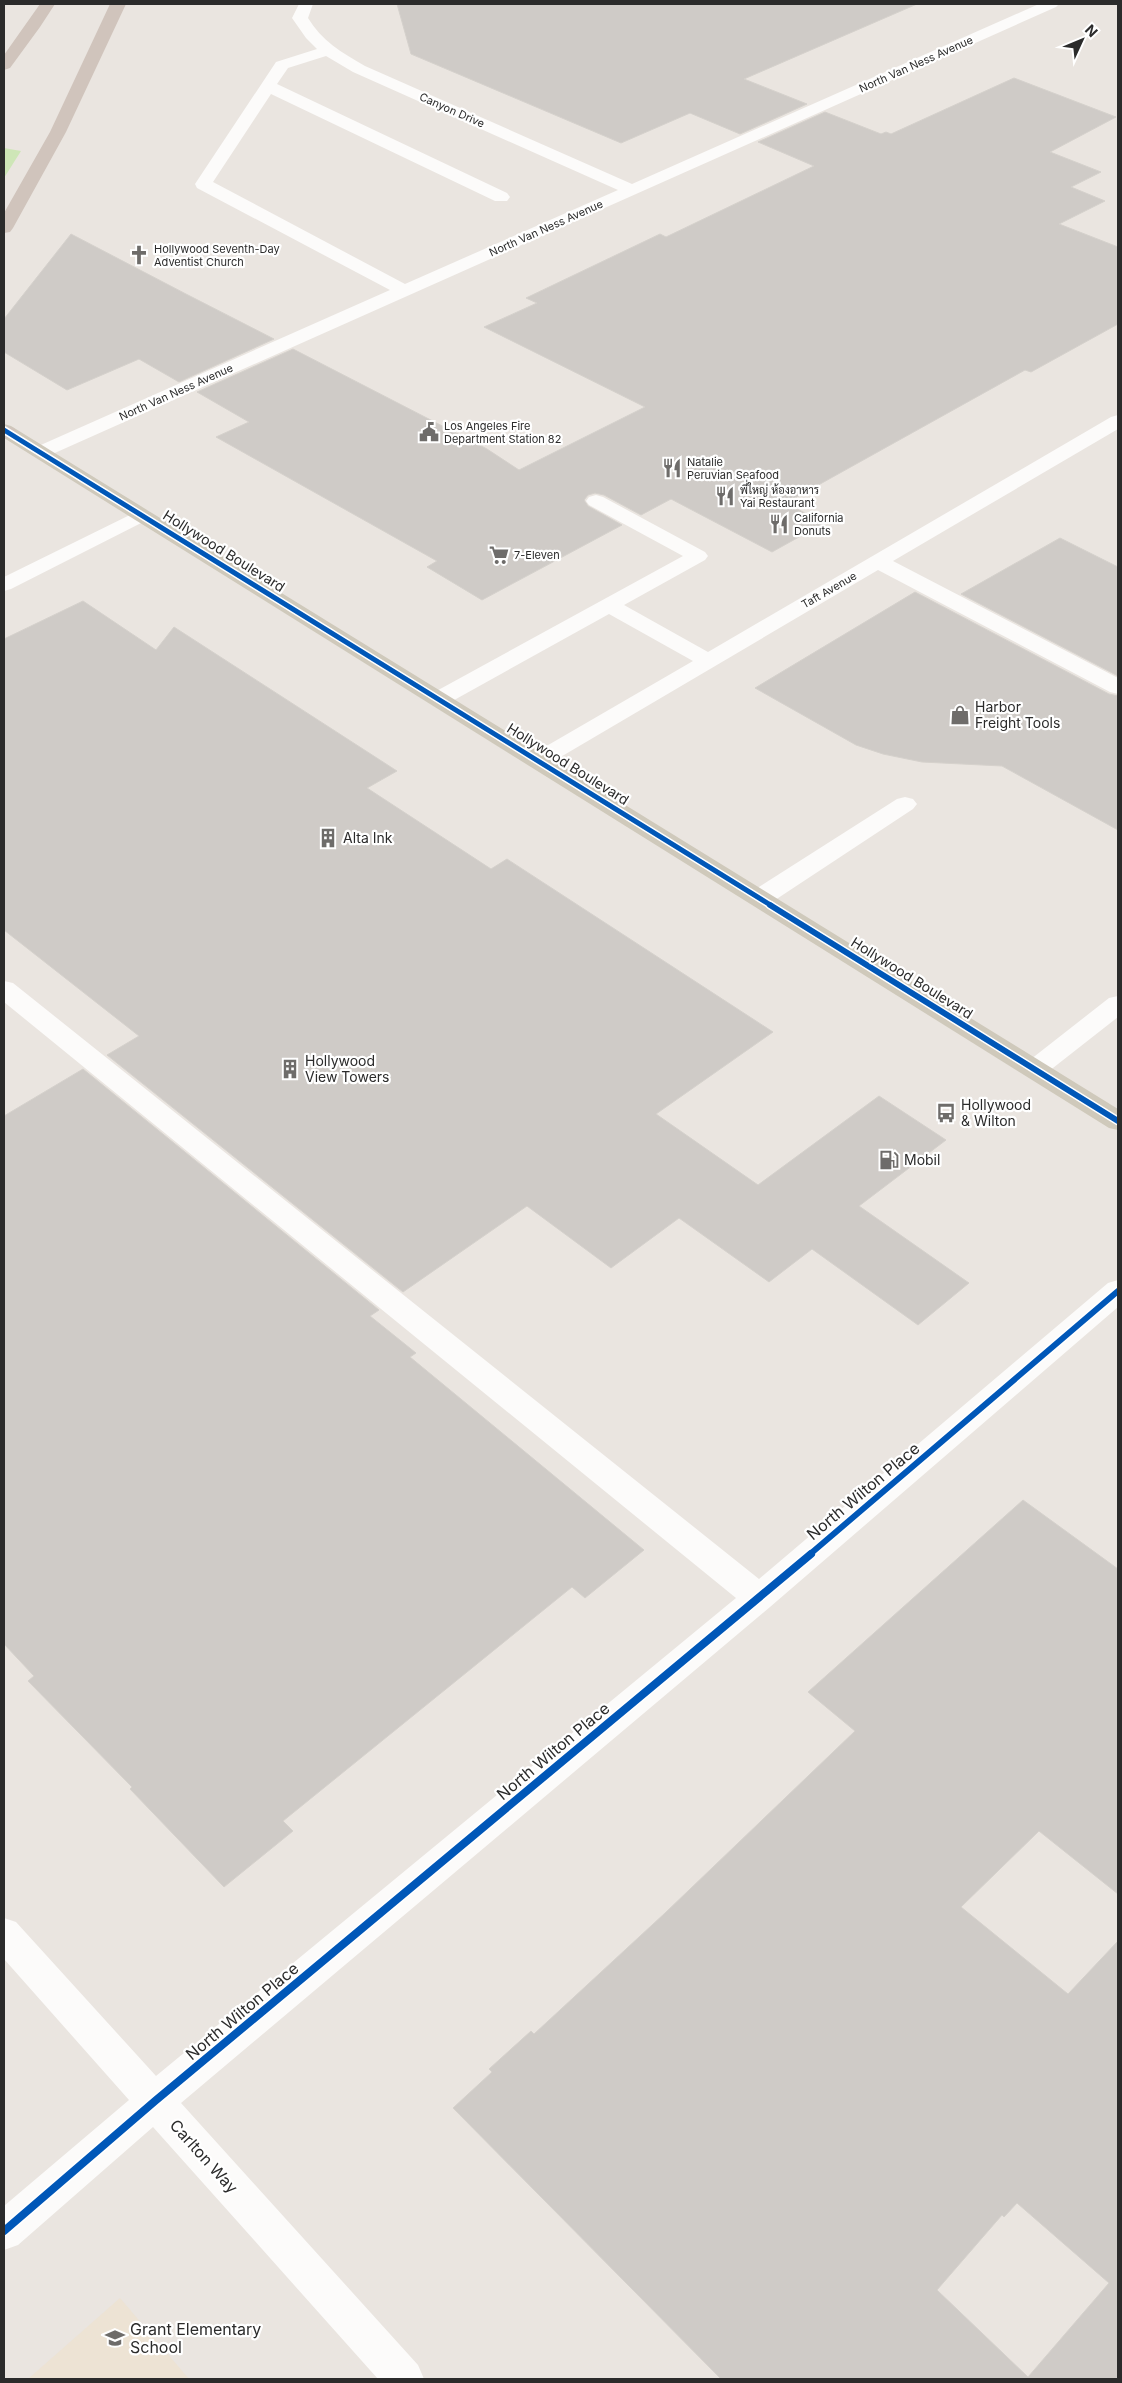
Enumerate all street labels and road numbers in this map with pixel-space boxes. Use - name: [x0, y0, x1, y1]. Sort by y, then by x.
- street label: North Van Ness Avenue: [857, 33, 975, 95]
- street label: Canyon Drive: [417, 89, 487, 131]
- street label: North Van Ness Avenue: [487, 197, 605, 259]
- street label: North Van Ness Avenue: [117, 361, 235, 423]
- street label: Hollywood Boulevard: [160, 506, 288, 595]
- street label: Taft Avenue: [799, 569, 859, 611]
- street label: Hollywood Boulevard: [504, 719, 632, 808]
- street label: Hollywood Boulevard: [848, 933, 976, 1022]
- street label: North Wilton Place: [803, 1438, 923, 1544]
- street label: North Wilton Place: [493, 1698, 613, 1804]
- street label: North Wilton Place: [182, 1958, 302, 2064]
- street label: Carlton Way: [166, 2115, 242, 2197]

